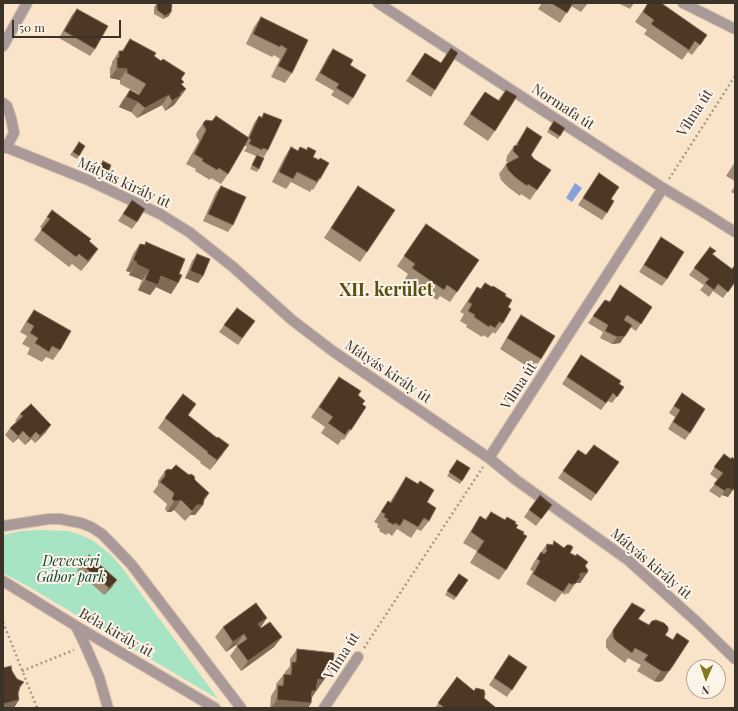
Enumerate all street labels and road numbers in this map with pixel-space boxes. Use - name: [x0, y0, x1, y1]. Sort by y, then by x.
- street label: Normafa út: [529, 81, 597, 133]
- street label: Vilma út: [674, 86, 716, 140]
- street label: Mátyás király út: [75, 154, 173, 212]
- street label: Mátyás király út: [342, 337, 434, 407]
- street label: Vilma út: [498, 359, 540, 413]
- street label: Mátyás király út: [607, 525, 695, 603]
- street label: Béla király út: [76, 605, 156, 661]
- street label: Vilma út: [321, 629, 363, 683]

